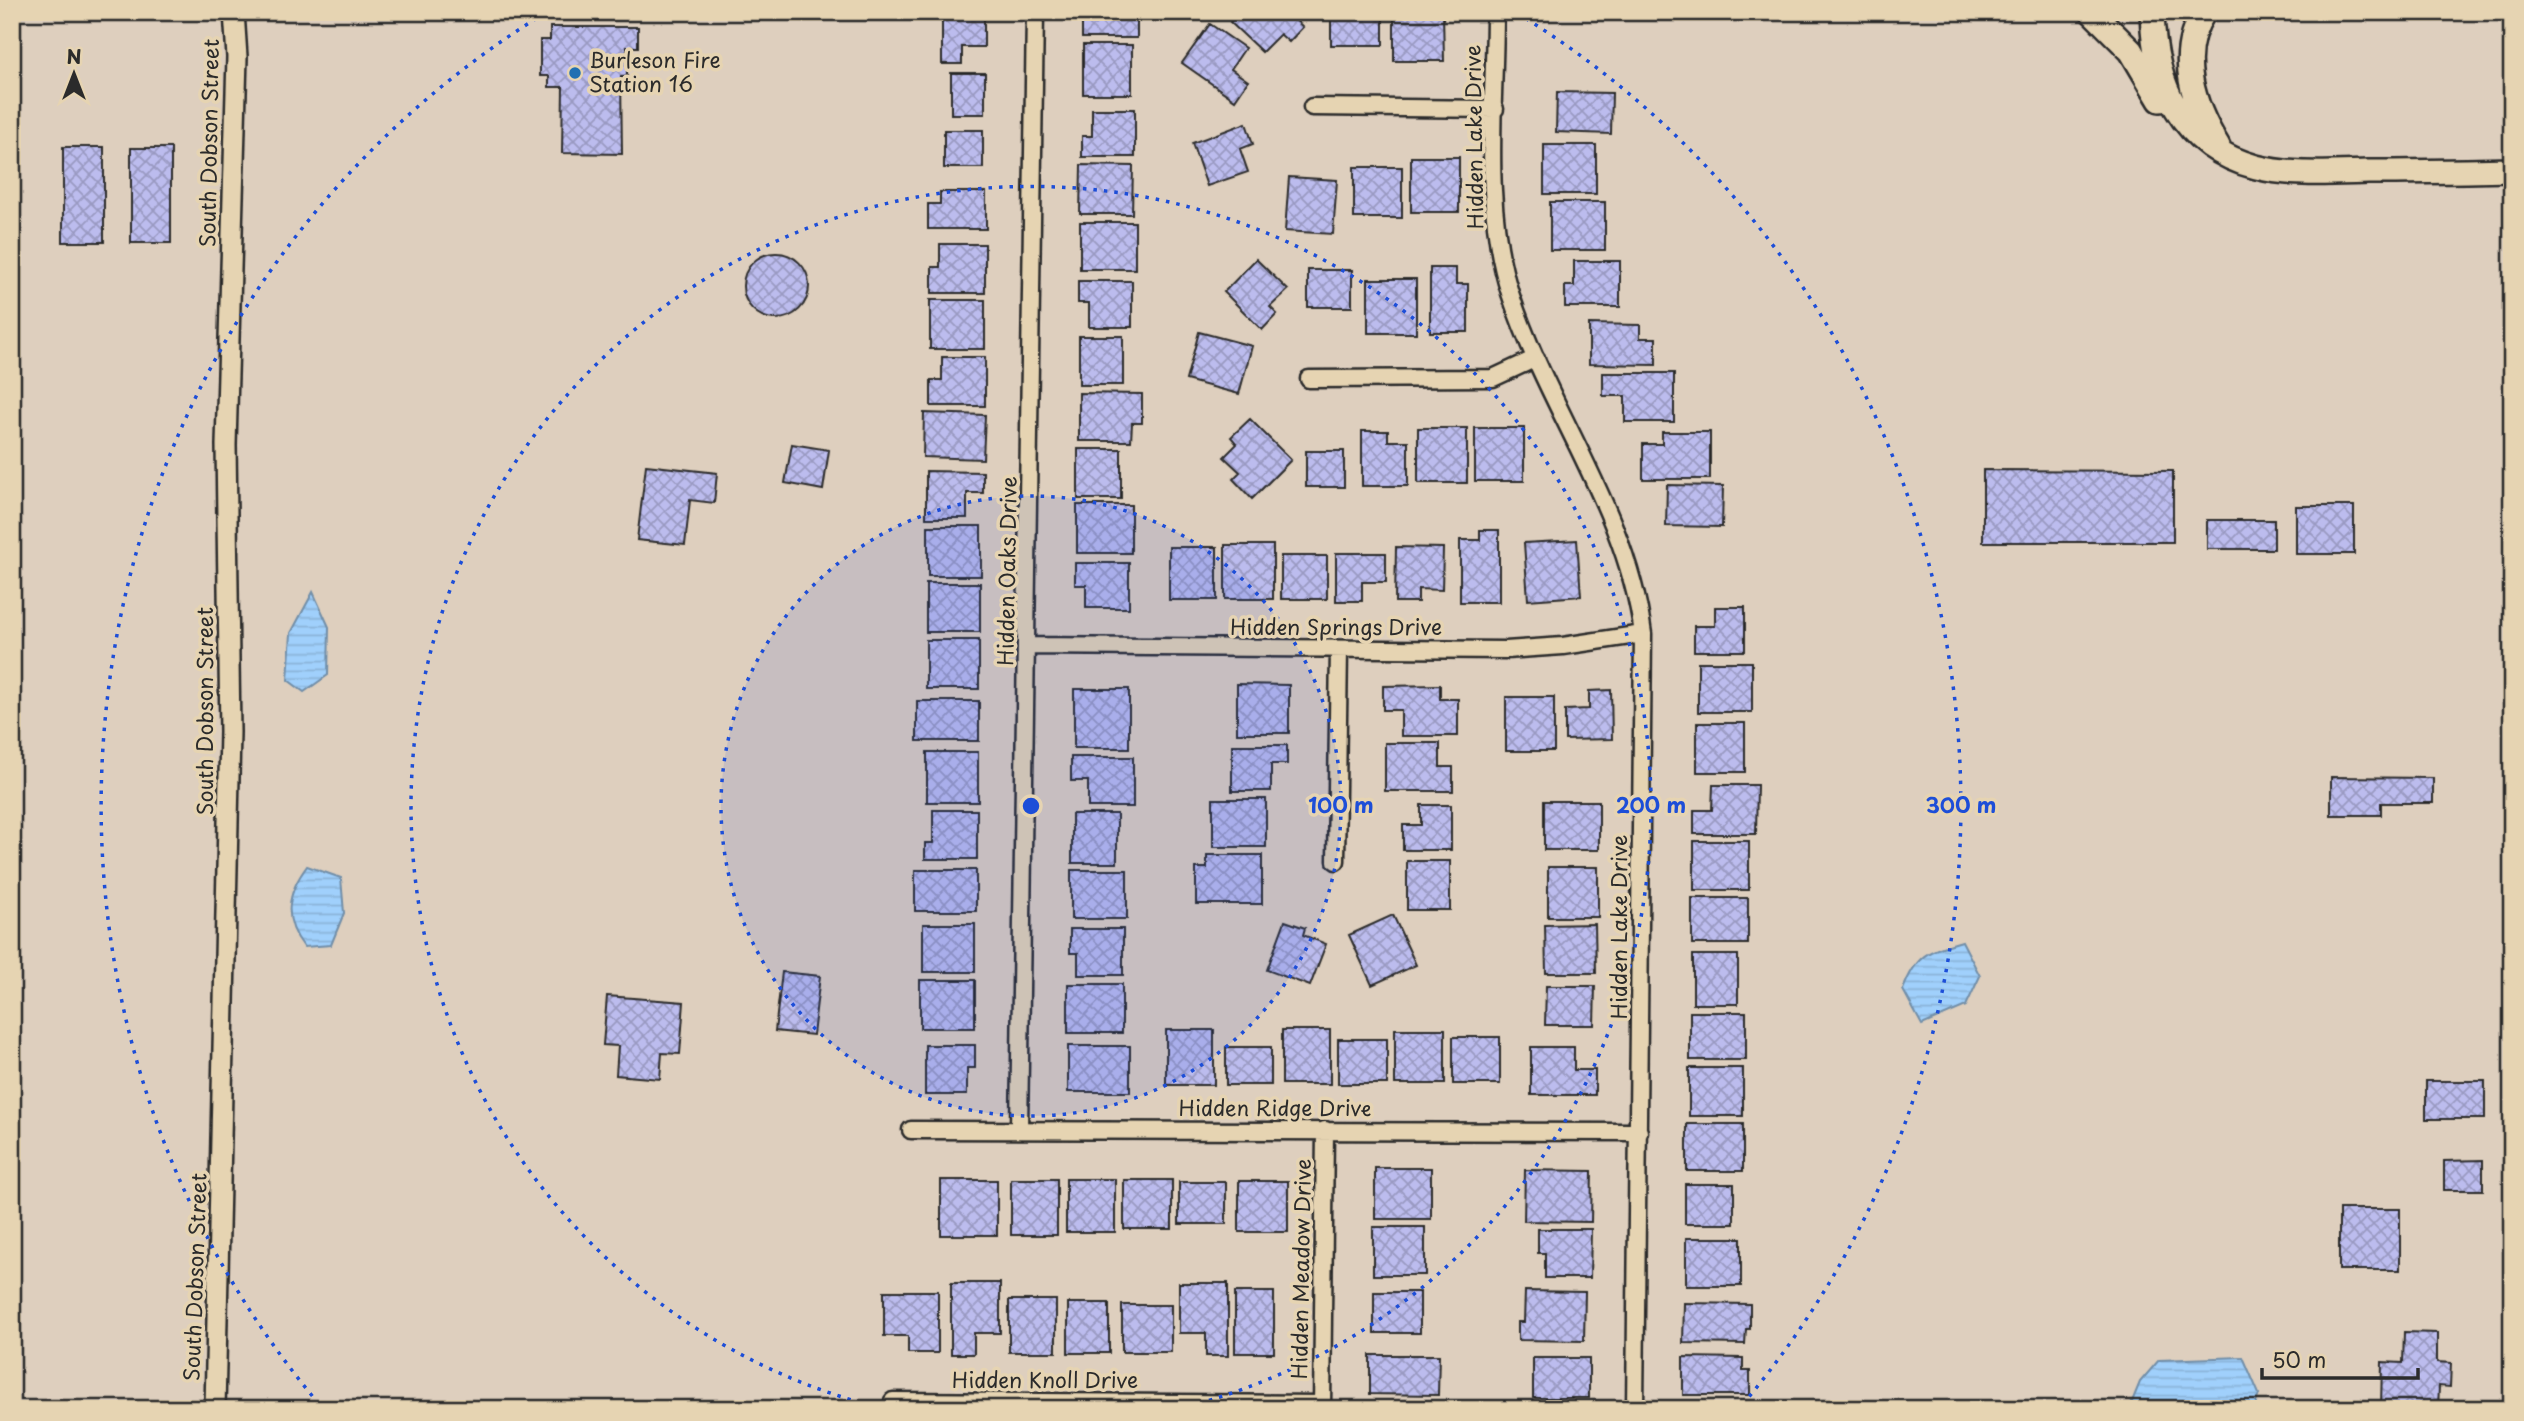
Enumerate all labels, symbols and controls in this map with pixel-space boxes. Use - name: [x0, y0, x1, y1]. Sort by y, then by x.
- north arrow: [38, 38, 108, 108]
- street label: South Dobson Street: [190, 39, 226, 247]
- text: N: [66, 42, 82, 70]
- place label: Burleson Fire Station 16: [589, 43, 721, 99]
- street label: Hidden Lake Drive: [1455, 44, 1491, 230]
- marker: Burleson Fire Station 16: [567, 65, 583, 81]
- street label: Hidden Oaks Drive: [988, 476, 1024, 666]
- street label: South Dobson Street: [188, 607, 220, 815]
- street label: Hidden Springs Drive: [1230, 610, 1442, 642]
- text: 100 m: [1308, 788, 1374, 820]
- text: 200 m: [1616, 788, 1686, 820]
- text: 300 m: [1926, 788, 1996, 820]
- centre of rings: [1019, 794, 1043, 818]
- street label: Hidden Lake Drive: [1602, 835, 1634, 1019]
- street label: Hidden Ridge Drive: [1179, 1091, 1371, 1123]
- street label: Hidden Meadow Drive: [1282, 1158, 1318, 1380]
- street label: South Dobson Street: [174, 1172, 214, 1382]
- scale bar: [2262, 1337, 2417, 1381]
- text: 50 m: [2272, 1343, 2326, 1375]
- street label: Hidden Knoll Drive: [952, 1363, 1138, 1395]

